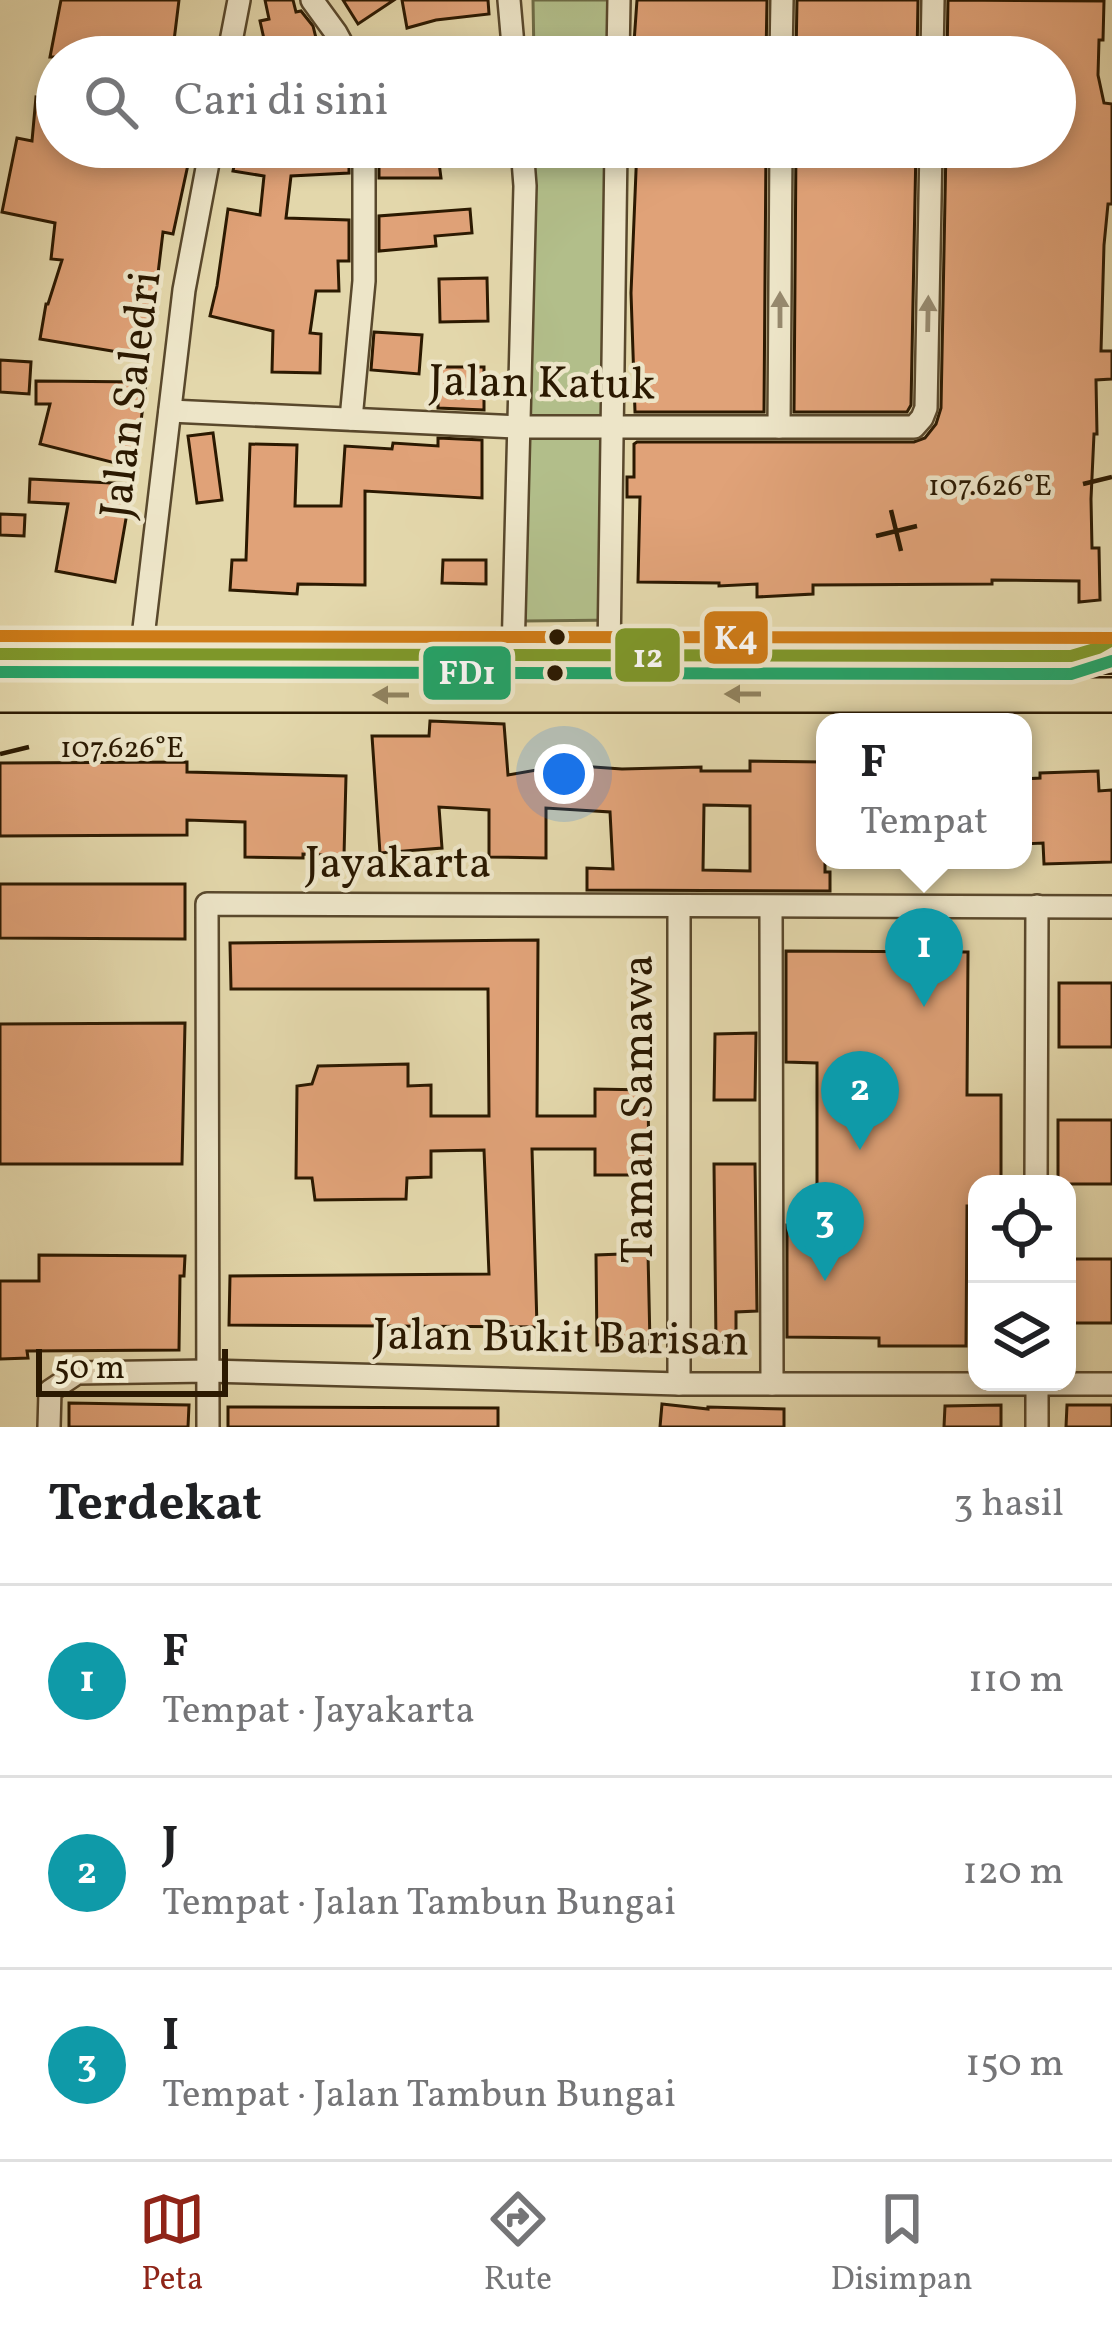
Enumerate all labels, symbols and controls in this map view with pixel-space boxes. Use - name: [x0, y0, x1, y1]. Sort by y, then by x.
- search box: [36, 36, 1076, 168]
- icon: search: [78, 69, 144, 135]
- text: Cari di sini: [174, 71, 388, 134]
- street label: Jalan Saledri: [87, 268, 179, 522]
- one-way arrow: [770, 290, 790, 328]
- one-way arrow: [918, 294, 938, 332]
- street label: Jalan Katuk: [428, 352, 656, 418]
- text: 107.626°E: [928, 466, 1052, 508]
- line badge: K4: [702, 609, 770, 666]
- text: K4: [714, 618, 758, 664]
- unlabelled marker: [546, 626, 568, 648]
- line badge: 12: [613, 626, 682, 684]
- text: 12: [633, 636, 663, 682]
- line badge: FD1: [421, 644, 513, 702]
- text: FD1: [439, 653, 496, 699]
- unlabelled marker: [544, 662, 566, 684]
- one-way arrow: [723, 684, 761, 704]
- one-way arrow: [371, 685, 409, 704]
- popup: [816, 713, 1032, 869]
- text: 107.626°E: [60, 728, 184, 770]
- text: F: [860, 733, 887, 796]
- your location: [534, 744, 594, 804]
- text: Tempat: [860, 796, 988, 850]
- street label: Jayakarta: [305, 834, 491, 897]
- pin: 1: [885, 908, 963, 1007]
- street label: Taman Samawa: [609, 954, 672, 1264]
- pin: 2: [821, 1051, 899, 1150]
- map controls: [968, 1175, 1076, 1391]
- button: locate: [968, 1175, 1076, 1283]
- pin: 3: [786, 1182, 864, 1281]
- button: layers: [968, 1283, 1076, 1391]
- street label: Jalan Bukit Barisan: [372, 1305, 750, 1375]
- scale bar: [36, 1343, 228, 1396]
- text: 50 m: [54, 1347, 125, 1393]
- text: Terdekat: [48, 1470, 262, 1541]
- text: 3 hasil: [953, 1478, 1064, 1532]
- text: F: [162, 1622, 189, 1685]
- text: 1: [79, 1654, 95, 1708]
- text: 110 m: [968, 1654, 1064, 1708]
- text: Tempat · Jayakarta: [162, 1685, 475, 1739]
- text: J: [162, 1814, 178, 1877]
- text: 2: [77, 1846, 97, 1900]
- text: 120 m: [963, 1846, 1064, 1900]
- text: Tempat · Jalan Tambun Bungai: [162, 1877, 676, 1931]
- text: I: [162, 2006, 179, 2069]
- text: 3: [77, 2038, 97, 2092]
- text: 150 m: [965, 2038, 1064, 2092]
- text: Tempat · Jalan Tambun Bungai: [162, 2069, 676, 2123]
- tab: Peta: [139, 2186, 205, 2304]
- tab: Rute: [484, 2186, 552, 2304]
- tab: Disimpan: [830, 2186, 973, 2304]

